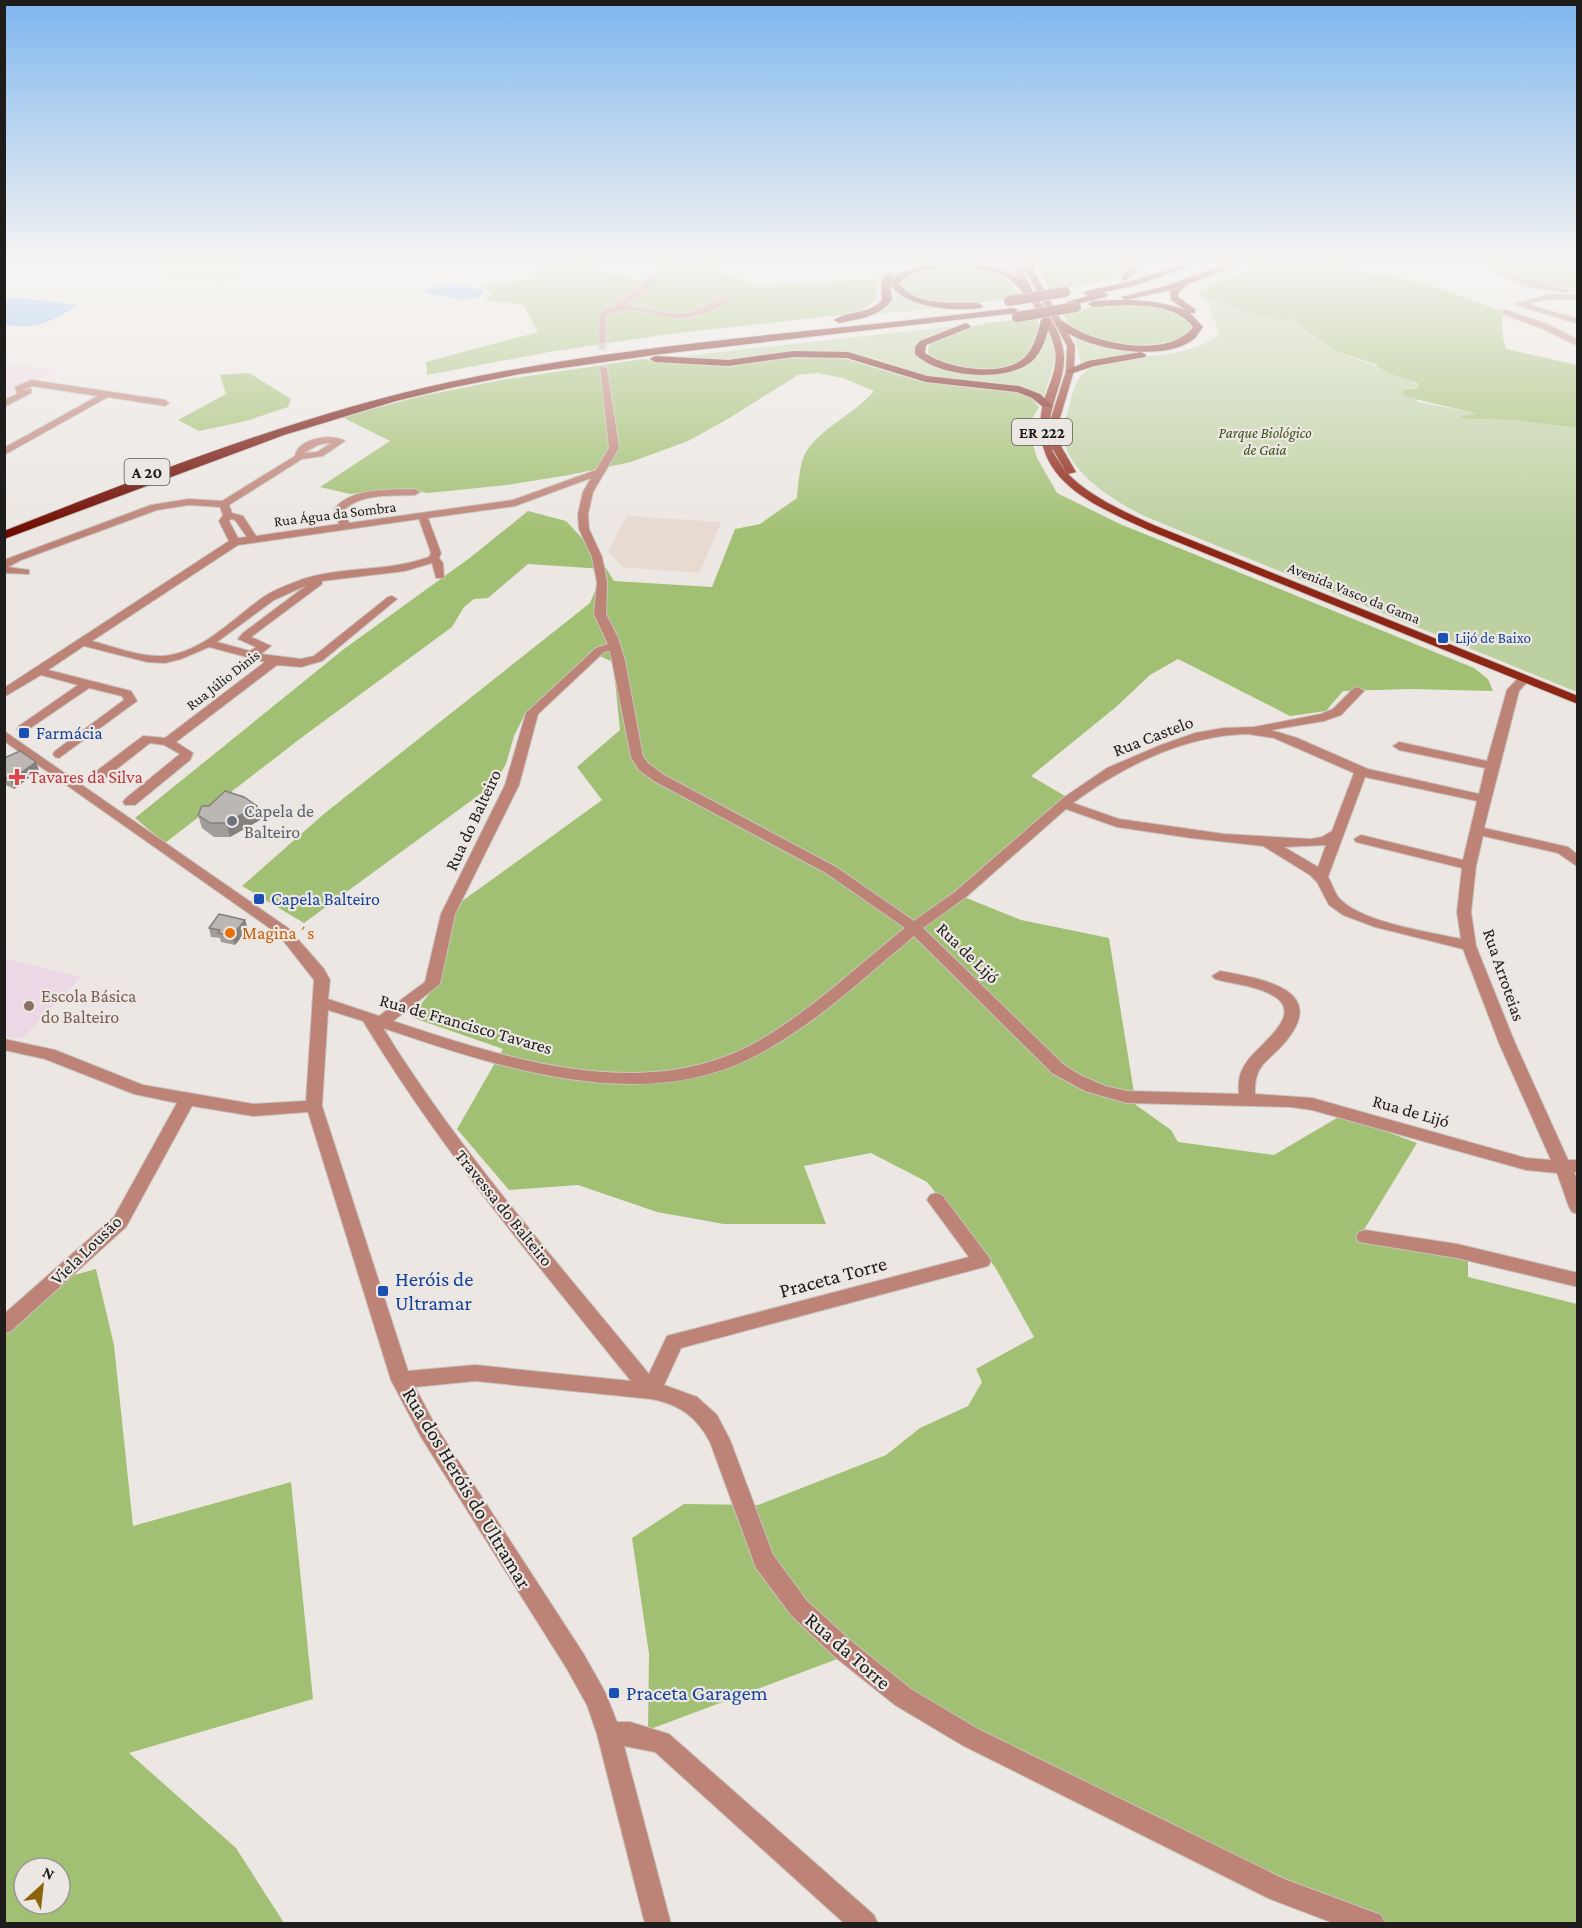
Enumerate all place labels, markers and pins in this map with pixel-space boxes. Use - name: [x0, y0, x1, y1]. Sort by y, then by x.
- place label: Lijó de Baixo: [1455, 630, 1531, 647]
- marker: Lijó de Baixo: [1436, 631, 1450, 645]
- place label: Farmácia: [36, 723, 103, 743]
- marker: Farmácia: [17, 726, 31, 740]
- place label: Tavares da Silva: [29, 767, 143, 787]
- marker: Tavares da Silva: [10, 770, 24, 784]
- place label: Capela de Balteiro: [244, 801, 314, 842]
- marker: Capela de Balteiro: [225, 814, 239, 828]
- place label: Capela Balteiro: [271, 889, 380, 909]
- marker: Capela Balteiro: [252, 892, 266, 906]
- place label: Magina´s: [242, 923, 314, 943]
- marker: Magina´s: [223, 926, 237, 940]
- place label: Escola Básica do Balteiro: [41, 986, 136, 1027]
- marker: Escola Básica do Balteiro: [22, 999, 36, 1013]
- place label: Heróis de Ultramar: [395, 1267, 473, 1315]
- marker: Heróis de Ultramar: [376, 1284, 390, 1298]
- place label: Praceta Garagem: [626, 1681, 768, 1705]
- marker: Praceta Garagem: [607, 1686, 621, 1700]

